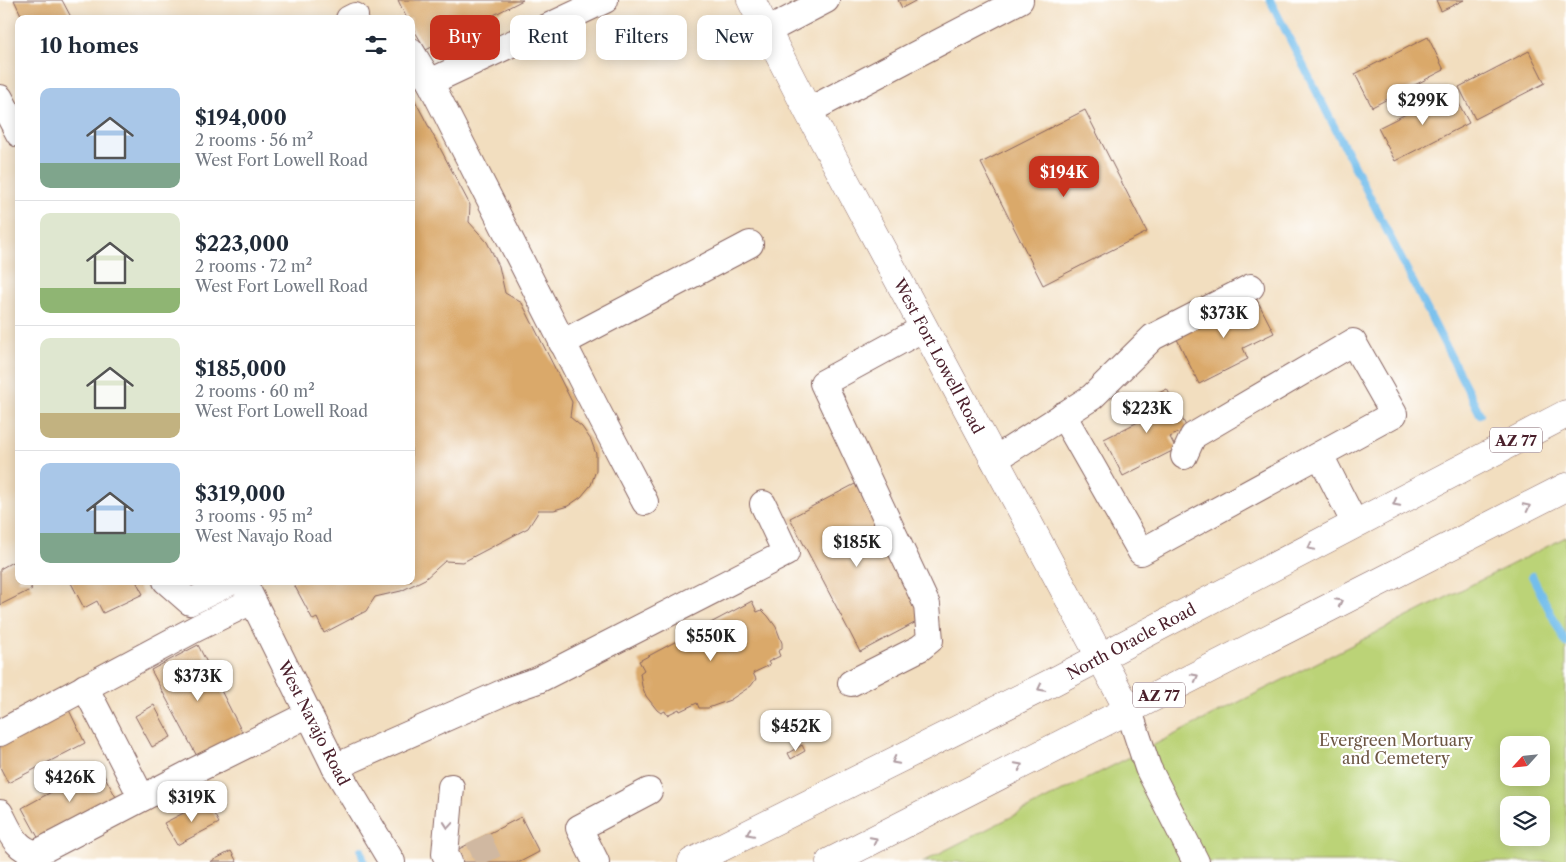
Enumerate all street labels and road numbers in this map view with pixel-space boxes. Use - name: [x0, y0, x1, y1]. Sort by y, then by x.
- street label: West Fort Lowell Road: [889, 274, 989, 437]
- road number: AZ 77: [1490, 428, 1542, 452]
- street label: North Oracle Road: [1063, 598, 1199, 684]
- street label: West Navajo Road: [273, 656, 354, 789]
- road number: AZ 77: [1133, 682, 1185, 708]

